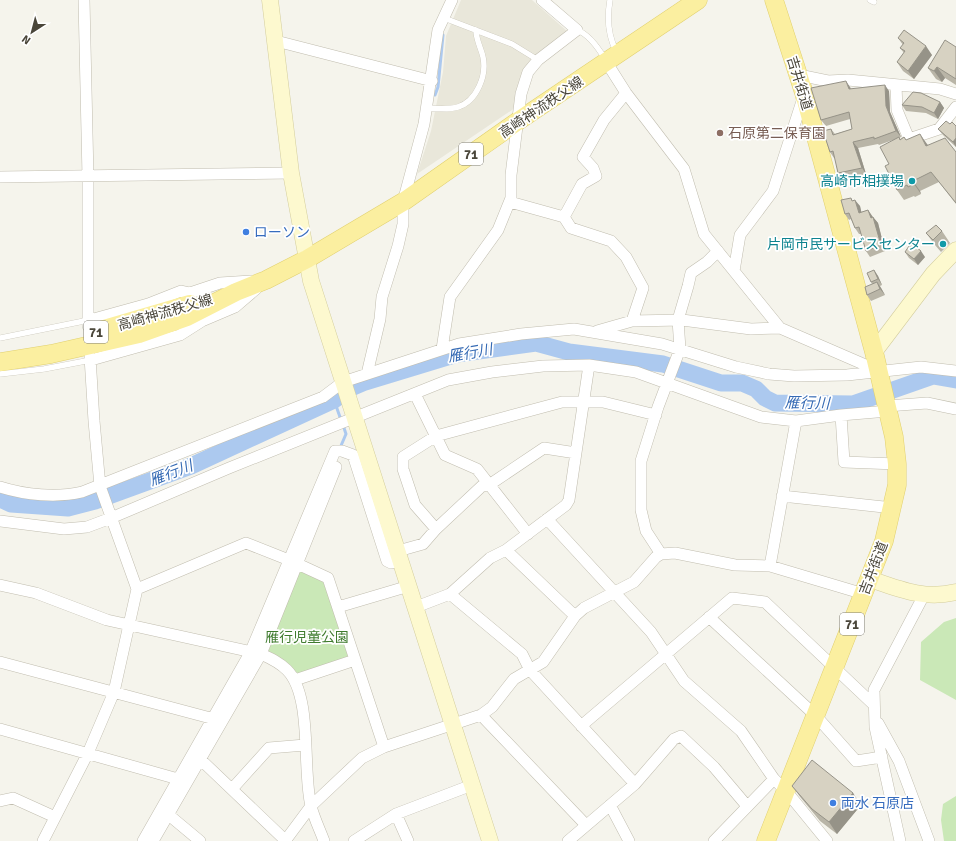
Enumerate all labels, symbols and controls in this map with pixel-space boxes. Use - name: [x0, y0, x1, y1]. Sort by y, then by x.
- north arrow: [12, 12, 52, 52]
- text: N: [19, 32, 33, 47]
- street label: 吉井街道: [783, 54, 816, 112]
- street label: 高崎神流秩父線: [496, 73, 587, 142]
- place label: 石原第二保育園: [728, 125, 826, 142]
- marker: 石原第二保育園: [715, 128, 725, 138]
- road number: 71: [459, 143, 483, 165]
- place label: 高崎市相撲場: [820, 173, 904, 190]
- marker: 高崎市相撲場: [907, 176, 917, 186]
- place label: ローソン: [254, 224, 310, 241]
- marker: ローソン: [241, 227, 251, 237]
- place label: 片岡市民サービスセンター: [767, 236, 935, 253]
- marker: 片岡市民サービスセンター: [938, 239, 948, 249]
- street label: 高崎神流秩父線: [116, 291, 215, 334]
- road number: 71: [84, 321, 108, 343]
- water label: 雁行川: [446, 340, 496, 366]
- water label: 雁行川: [784, 394, 832, 412]
- water label: 雁行川: [147, 456, 197, 489]
- street label: 吉井街道: [855, 539, 891, 597]
- road number: 71: [840, 613, 864, 635]
- park label: 雁行児童公園: [265, 629, 349, 646]
- place label: 両水 石原店: [841, 795, 914, 812]
- marker: 両水 石原店: [828, 798, 838, 808]

